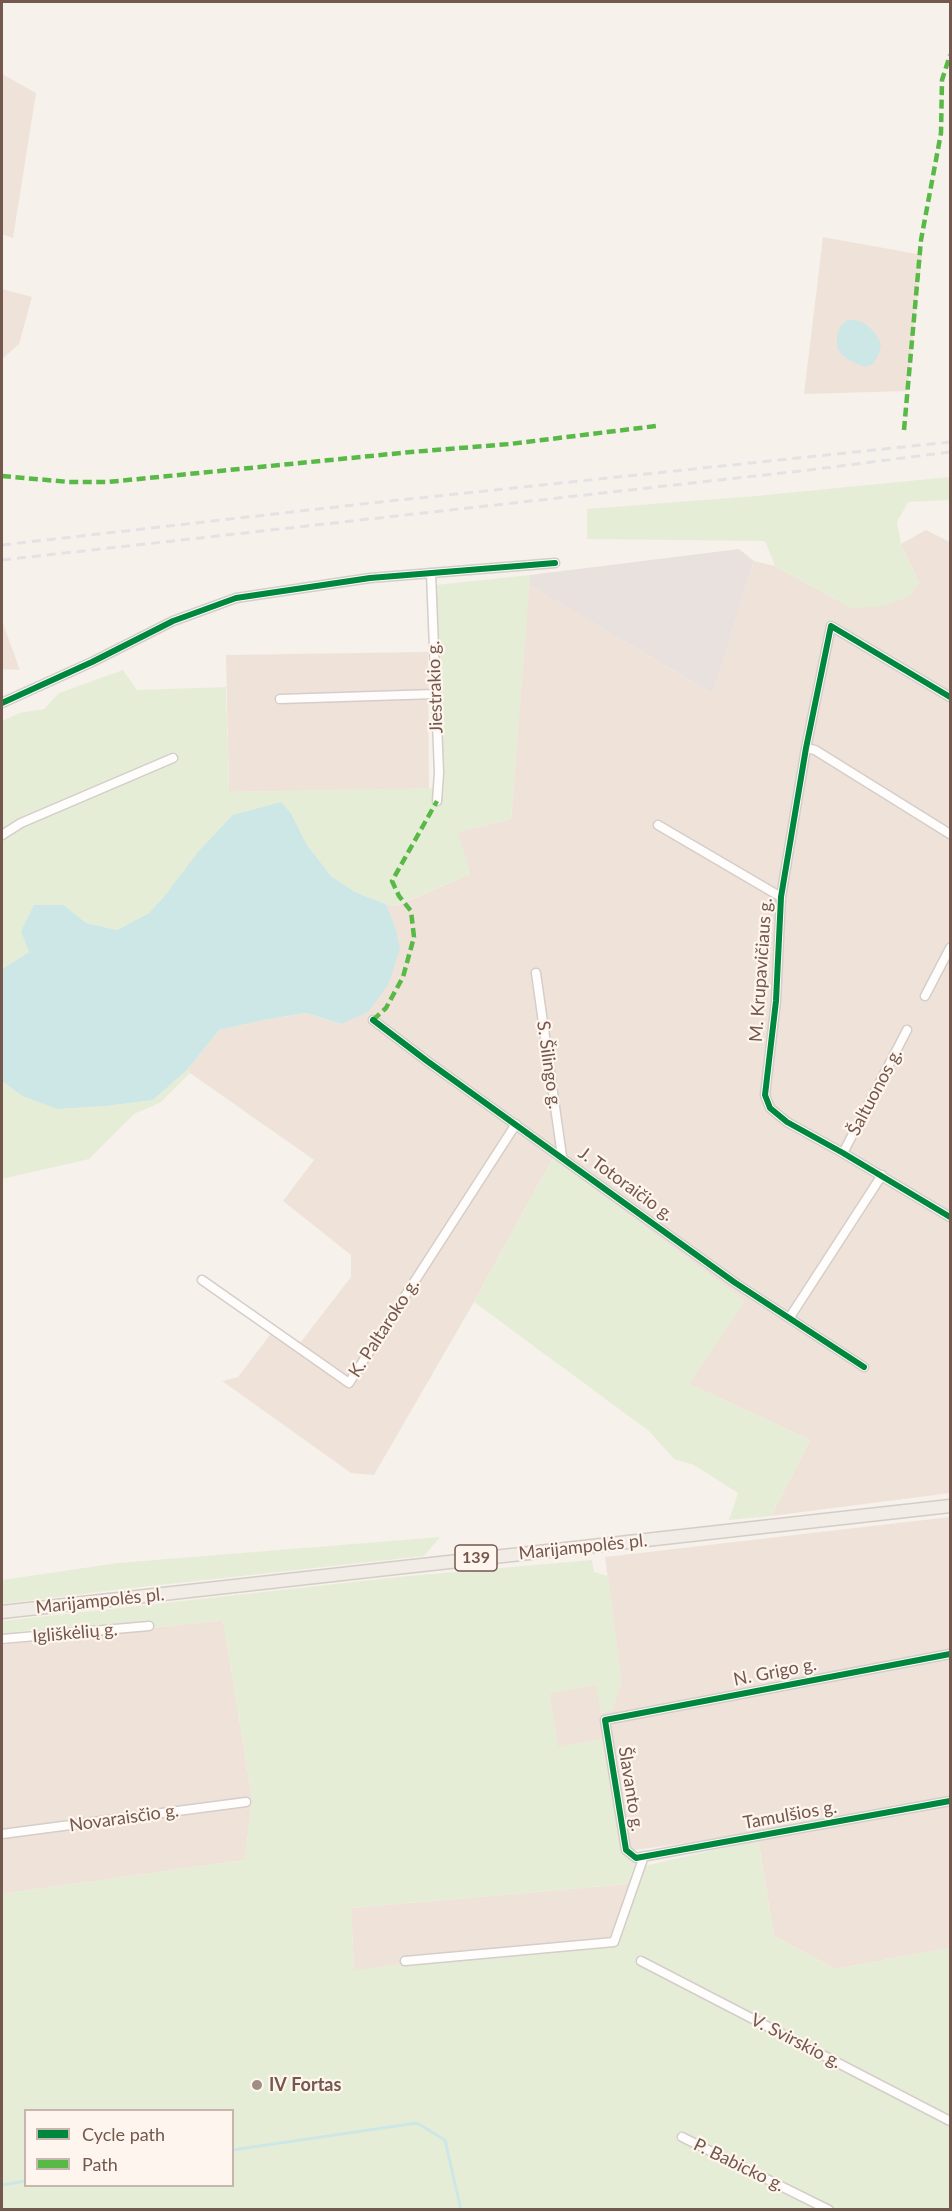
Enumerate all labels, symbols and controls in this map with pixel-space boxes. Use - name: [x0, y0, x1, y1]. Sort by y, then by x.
- street label: Jiestrakio g.: [423, 640, 447, 734]
- street label: M. Krupavičiaus g.: [745, 897, 777, 1043]
- street label: S. Šilingo g.: [532, 1019, 566, 1111]
- street label: Šaltuonos g.: [843, 1045, 907, 1139]
- street label: J. Totoraičio g.: [574, 1142, 678, 1226]
- street label: K. Paltaroko g.: [344, 1275, 424, 1381]
- street label: Marijampolės pl.: [518, 1529, 648, 1565]
- road number: 139: [455, 1545, 497, 1571]
- street label: Marijampolės pl.: [35, 1583, 165, 1619]
- street label: Igliškėlių g.: [32, 1619, 118, 1647]
- street label: N. Grigo g.: [732, 1653, 818, 1691]
- street label: Šlavanto g.: [614, 1745, 648, 1833]
- street label: Tamulšios g.: [741, 1796, 839, 1834]
- street label: Novaraisčio g.: [68, 1800, 180, 1836]
- street label: V. Svirskio g.: [747, 2009, 845, 2073]
- place label: IV Fortas: [269, 2074, 341, 2096]
- marker: IV Fortas: [250, 2078, 264, 2092]
- legend: [24, 2109, 234, 2187]
- text: Cycle path: [82, 2123, 165, 2145]
- street label: P. Babicko g.: [690, 2134, 788, 2196]
- text: Path: [82, 2153, 118, 2175]

